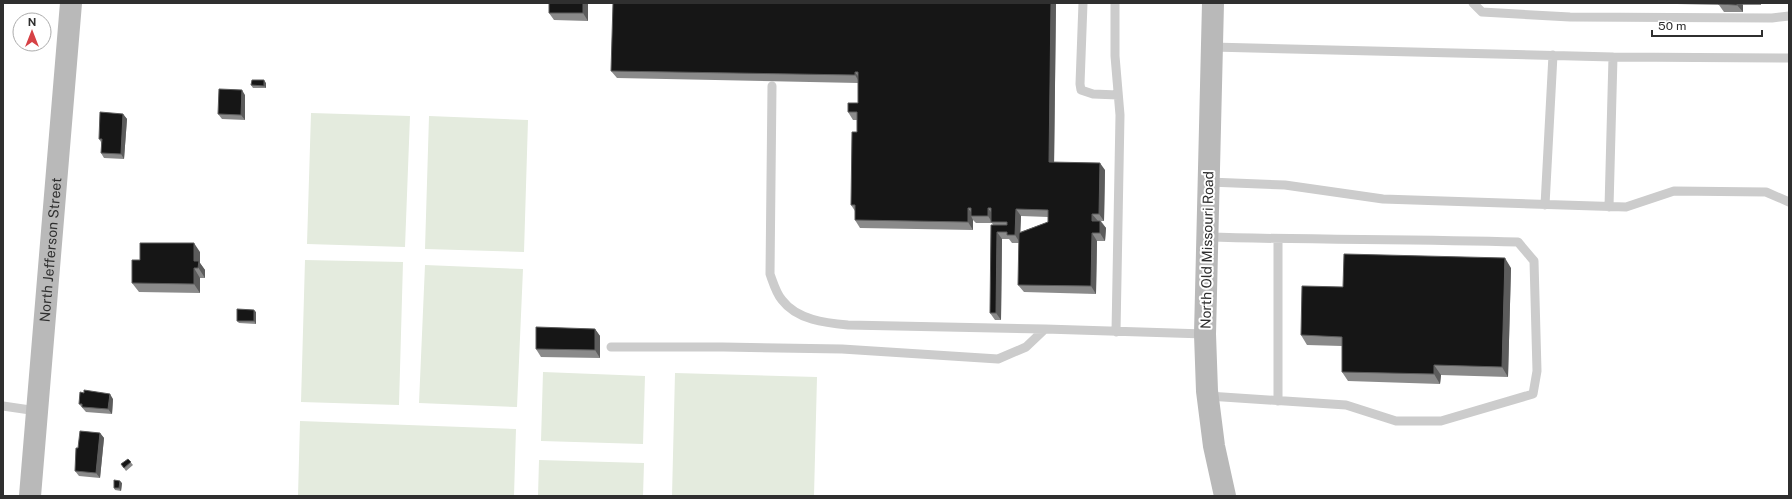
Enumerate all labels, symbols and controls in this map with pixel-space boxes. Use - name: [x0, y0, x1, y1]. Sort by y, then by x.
- north arrow: [12, 12, 52, 52]
- scale bar: [1652, 12, 1762, 38]
- text: N: [28, 16, 36, 28]
- text: 50 m: [1658, 19, 1686, 33]
- street label: North Old Missouri Road: [1198, 171, 1216, 329]
- street label: North Jefferson Street: [36, 177, 64, 323]

